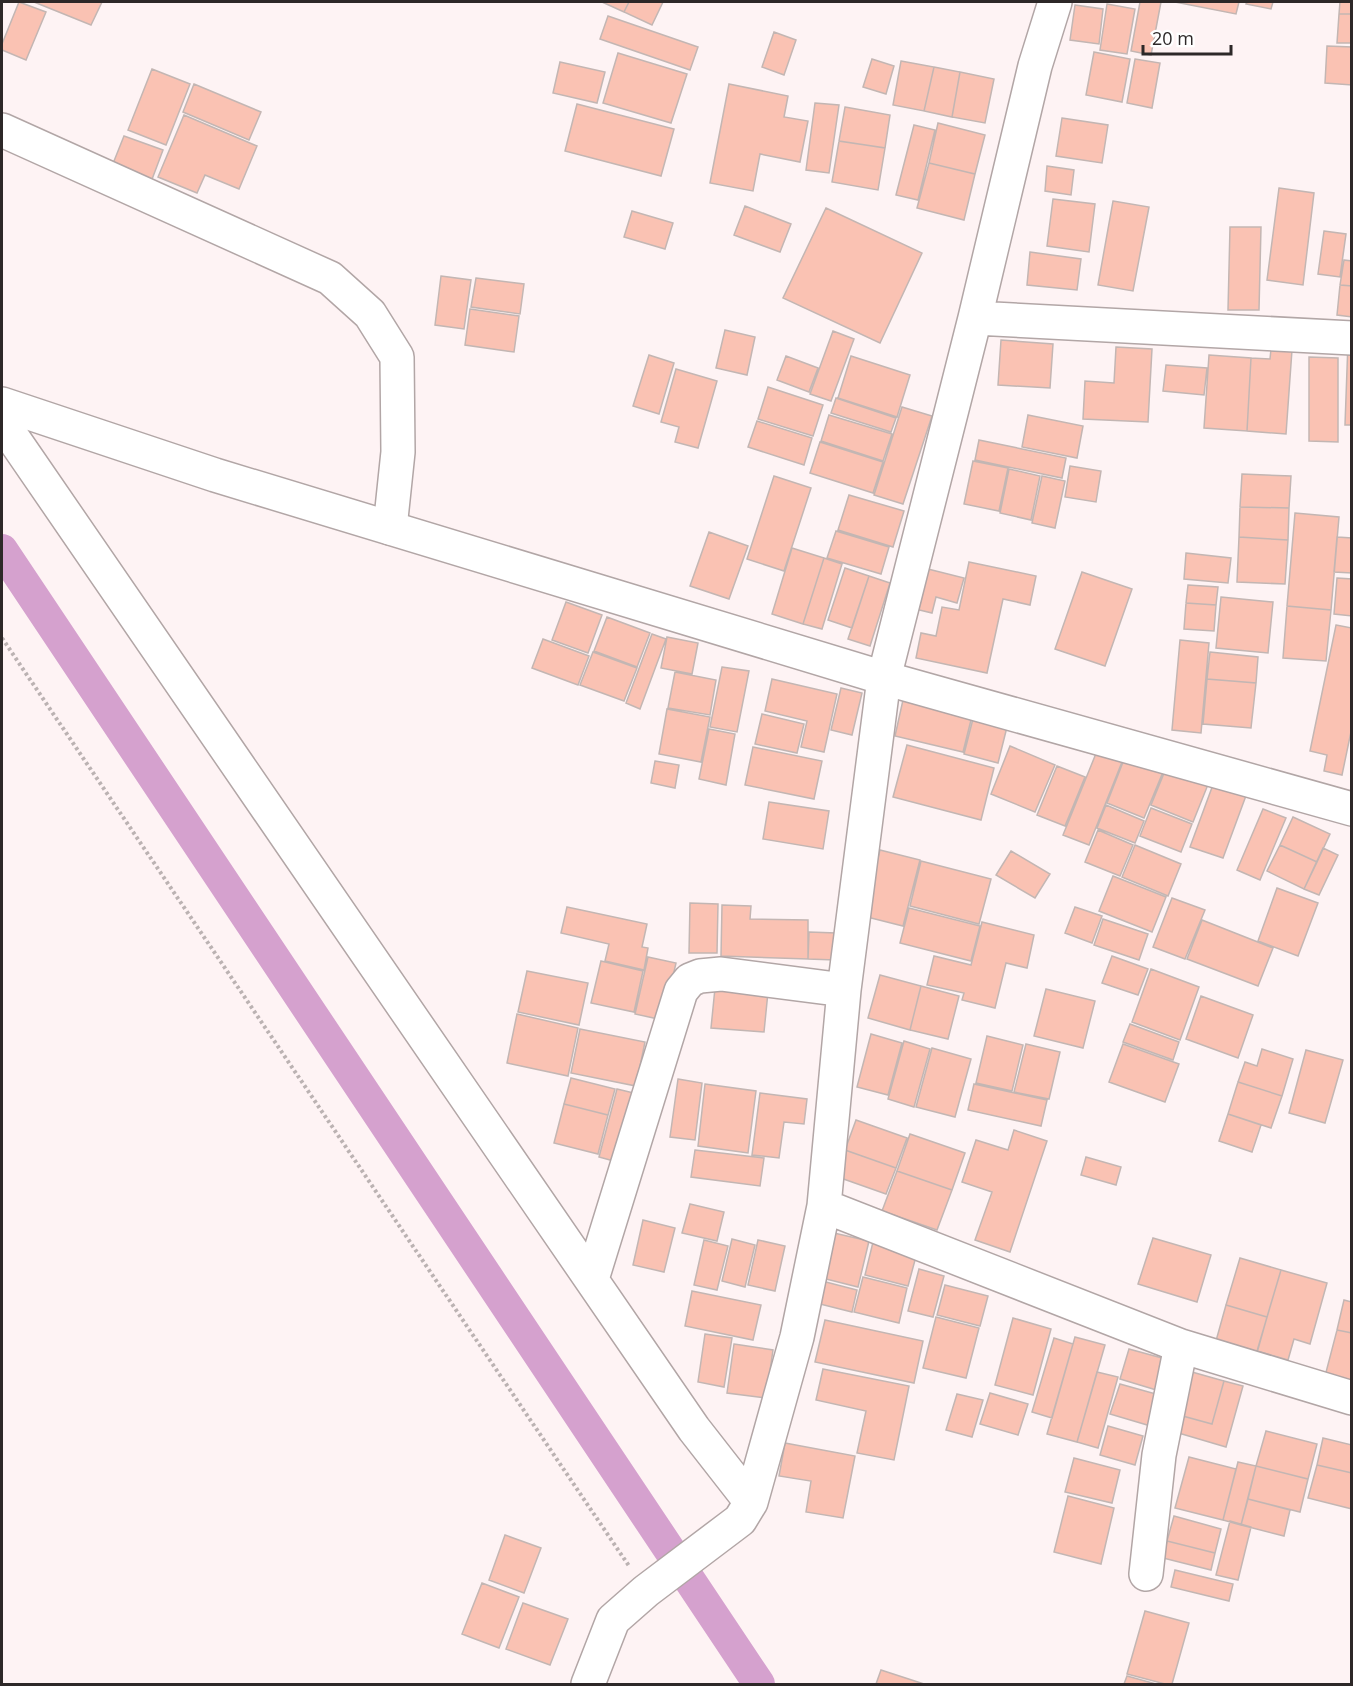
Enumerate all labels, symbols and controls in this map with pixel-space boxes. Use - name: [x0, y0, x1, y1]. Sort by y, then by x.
- scale bar: [1143, 18, 1232, 56]
- text: 20 m: [1152, 26, 1194, 50]

